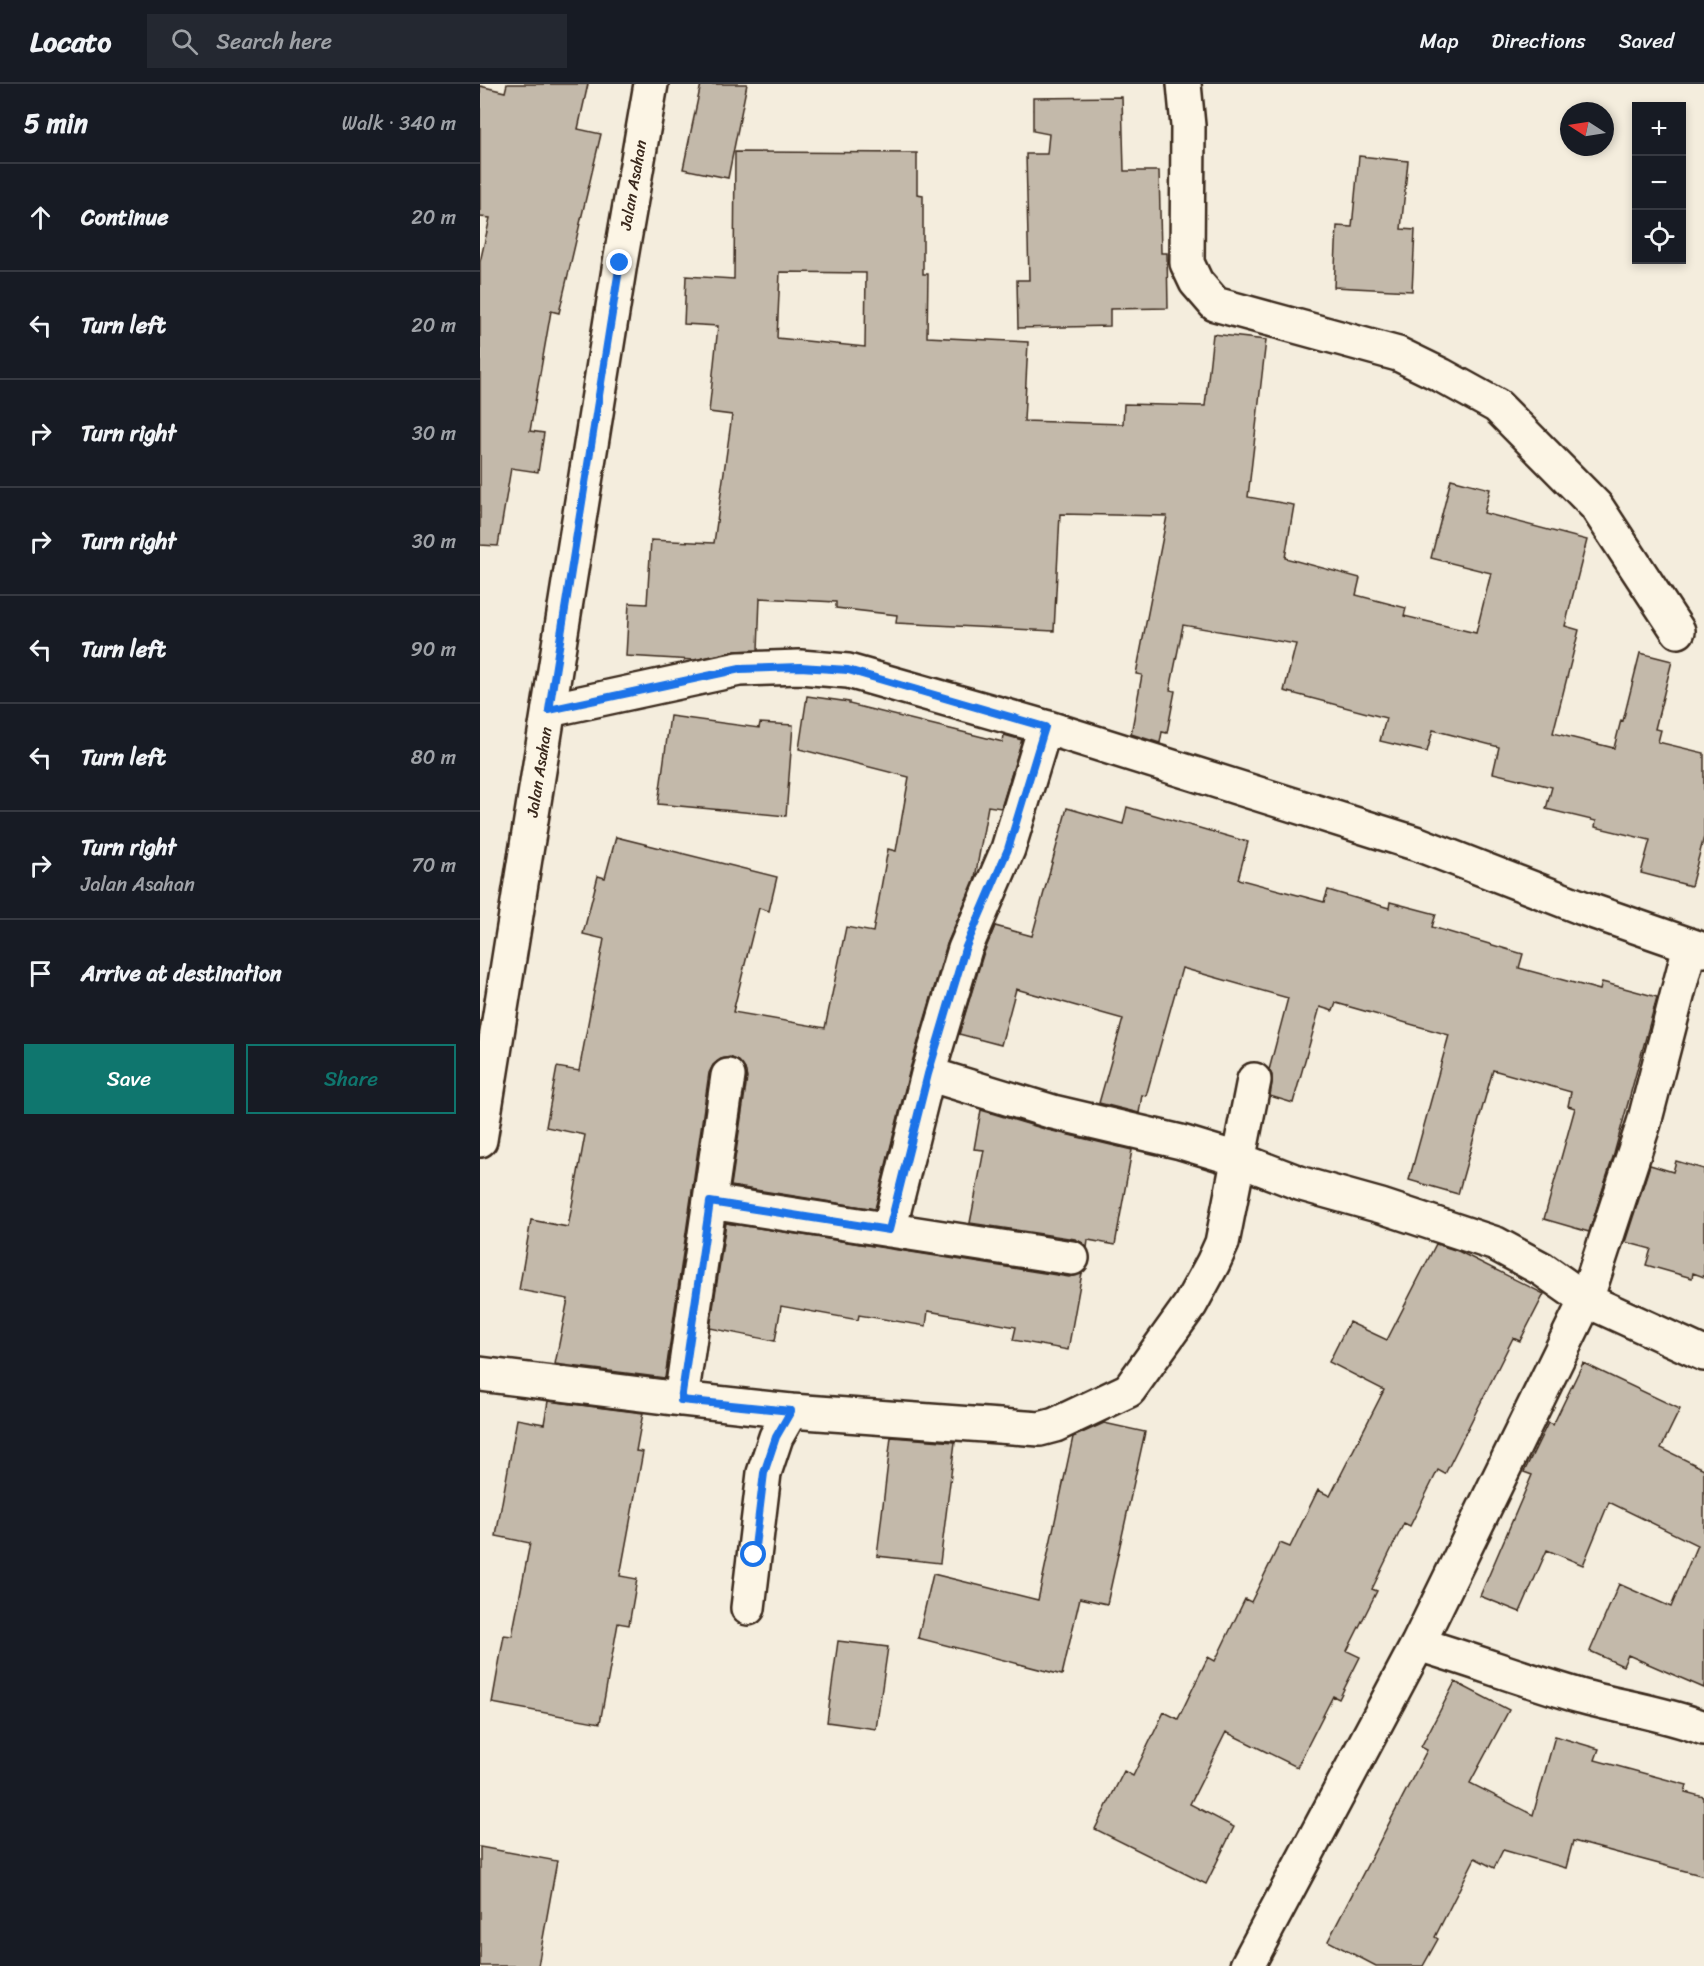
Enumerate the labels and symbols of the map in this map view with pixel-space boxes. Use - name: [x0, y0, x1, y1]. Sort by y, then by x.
- north arrow: [1560, 102, 1614, 156]
- street label: Jalan Asahan: [611, 137, 655, 233]
- route end: [606, 249, 632, 275]
- street label: Jalan Asahan: [517, 724, 561, 820]
- route start: [740, 1541, 766, 1567]

